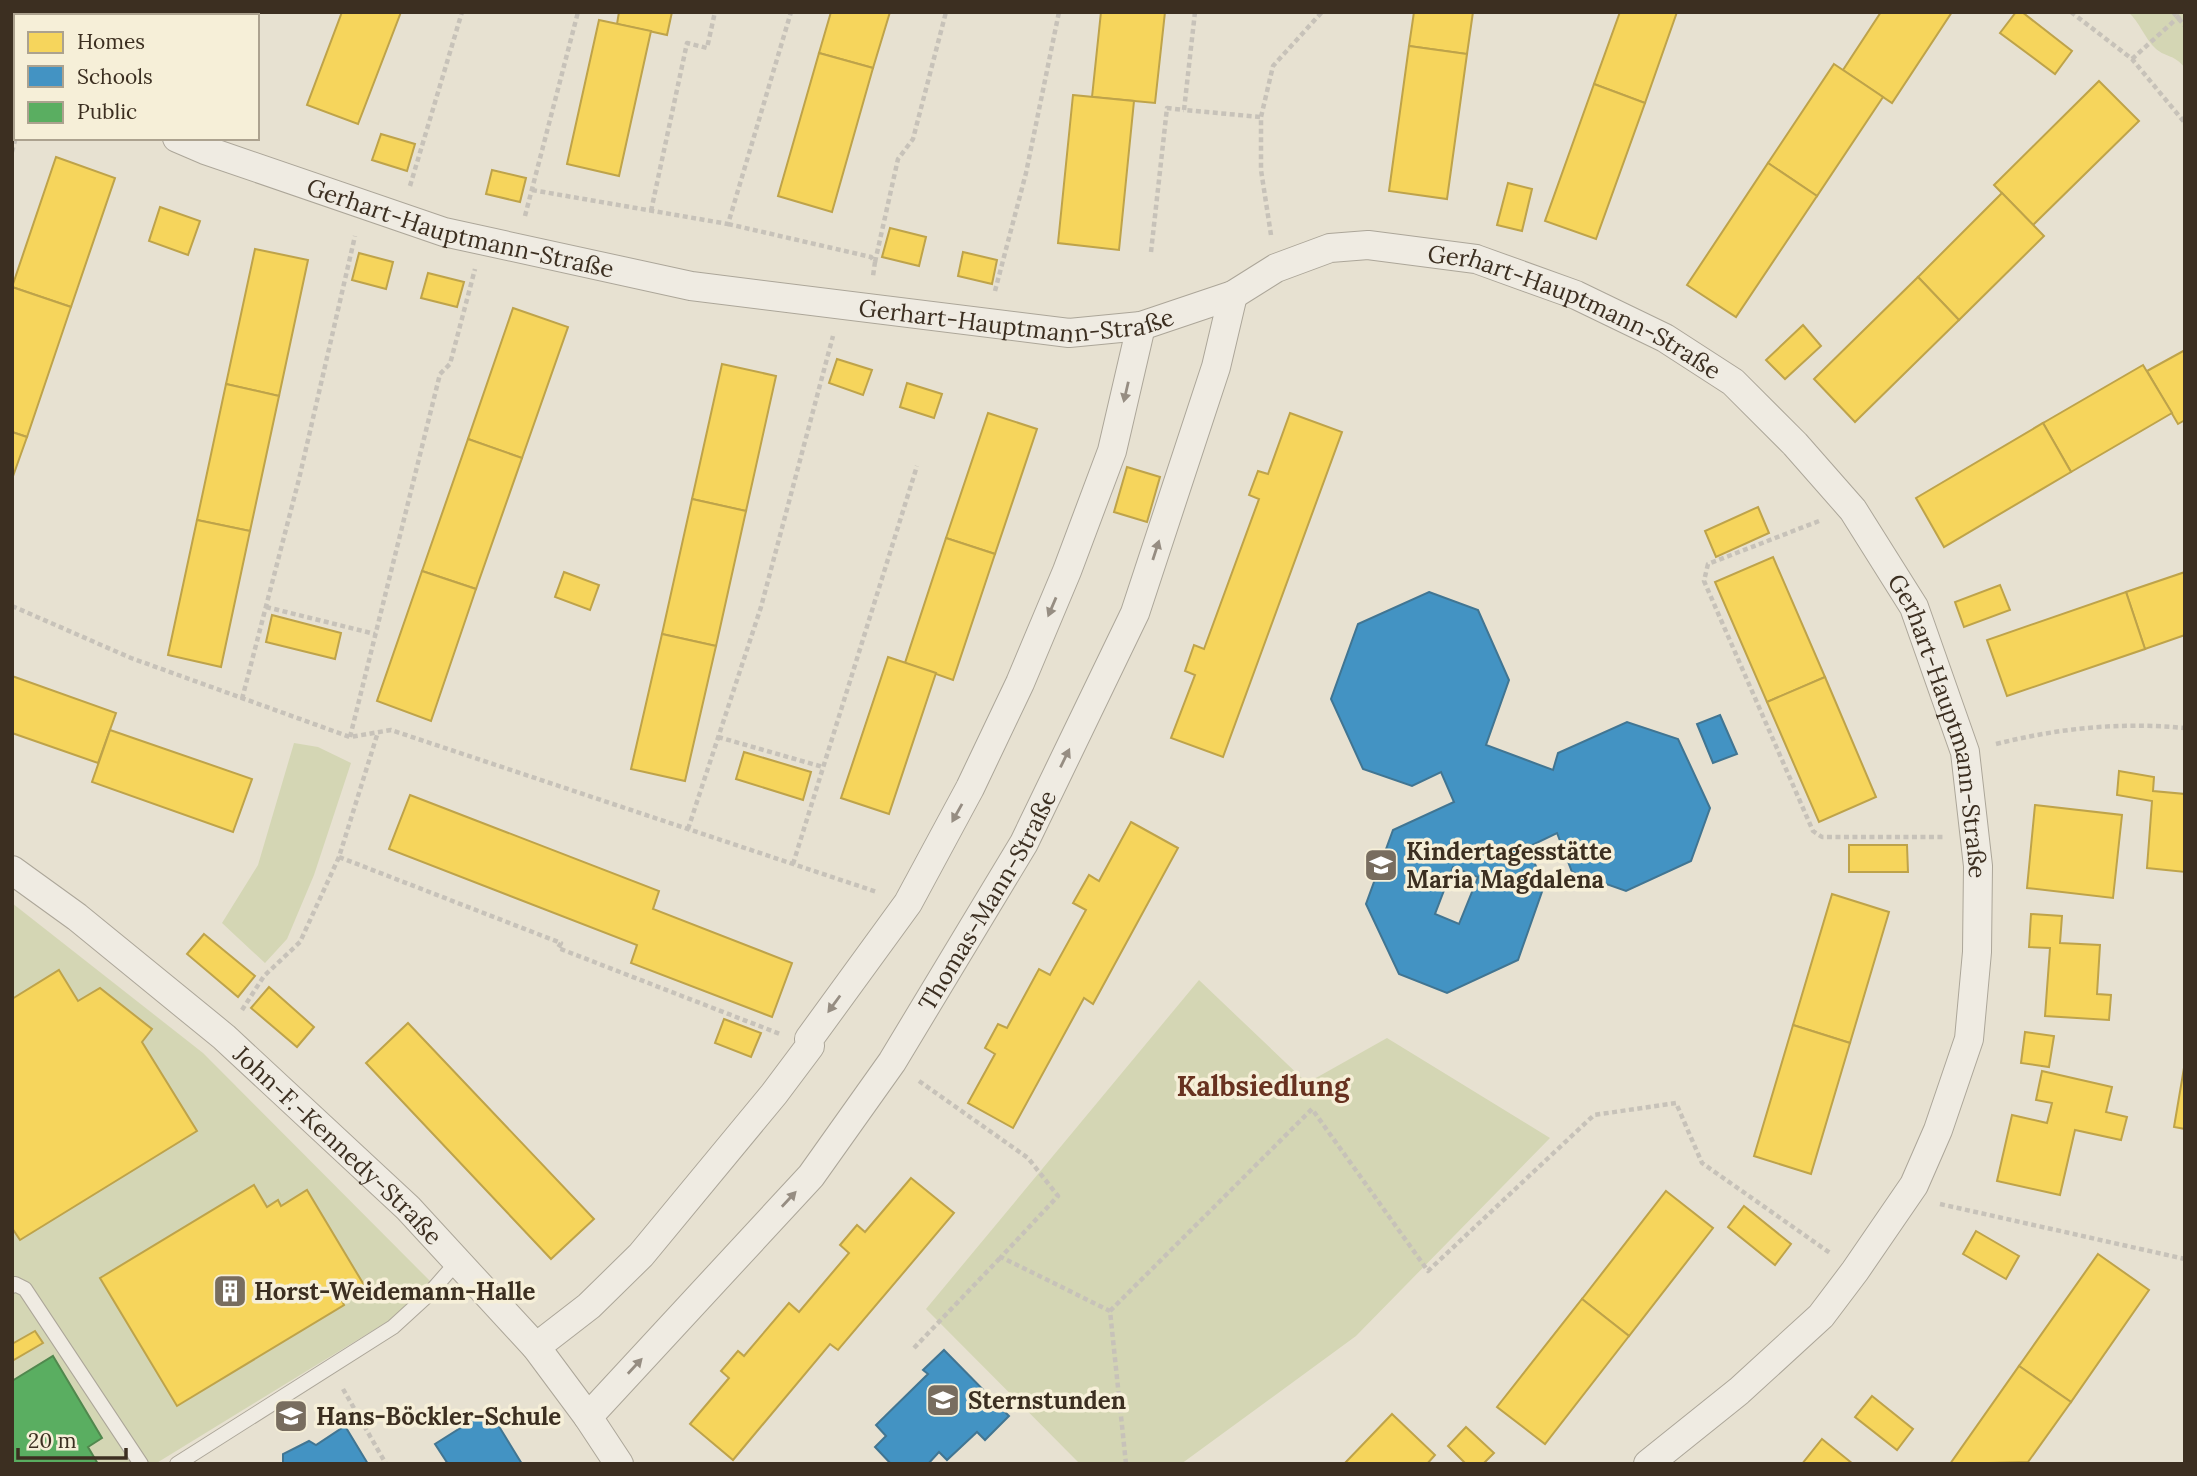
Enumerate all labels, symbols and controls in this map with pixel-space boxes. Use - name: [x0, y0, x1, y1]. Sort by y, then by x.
- legend: [14, 14, 259, 140]
- text: Homes: [77, 28, 145, 55]
- text: Schools: [77, 63, 153, 90]
- text: Public: [77, 98, 137, 125]
- street label: Gerhart-Hauptmann-Straße: [303, 171, 617, 284]
- street label: Gerhart-Hauptmann-Straße: [1426, 237, 1727, 386]
- street label: Gerhart-Hauptmann-Straße: [857, 292, 1178, 349]
- one-way arrow: [1120, 381, 1131, 403]
- one-way arrow: [1151, 540, 1162, 561]
- street label: Gerhart-Hauptmann-Straße: [1881, 568, 1994, 879]
- one-way arrow: [1046, 597, 1058, 617]
- one-way arrow: [1059, 748, 1071, 768]
- street label: Thomas-Mann-Straße: [911, 785, 1063, 1016]
- one-way arrow: [951, 803, 963, 823]
- place label: Kindertagesstätte Maria Magdalena: [1406, 836, 1612, 895]
- school or university icon: Kindertagesstätte Maria Magdalena: [1362, 846, 1400, 884]
- one-way arrow: [827, 995, 841, 1013]
- street label: John-F.-Kennedy-Straße: [226, 1038, 449, 1251]
- district label: Kalbsiedlung: [1176, 1068, 1351, 1104]
- one-way arrow: [781, 1190, 797, 1208]
- building icon: Horst-Weidemann-Halle: [211, 1272, 249, 1310]
- place label: Horst-Weidemann-Halle: [254, 1276, 535, 1307]
- one-way arrow: [626, 1358, 642, 1375]
- school or university icon: Sternstunden: [924, 1381, 962, 1419]
- place label: Sternstunden: [968, 1385, 1126, 1416]
- school or university icon: Hans-Böckler-Schule: [272, 1397, 310, 1435]
- place label: Hans-Böckler-Schule: [316, 1401, 561, 1432]
- scale bar: [18, 1416, 126, 1460]
- text: 20 m: [28, 1427, 77, 1454]

